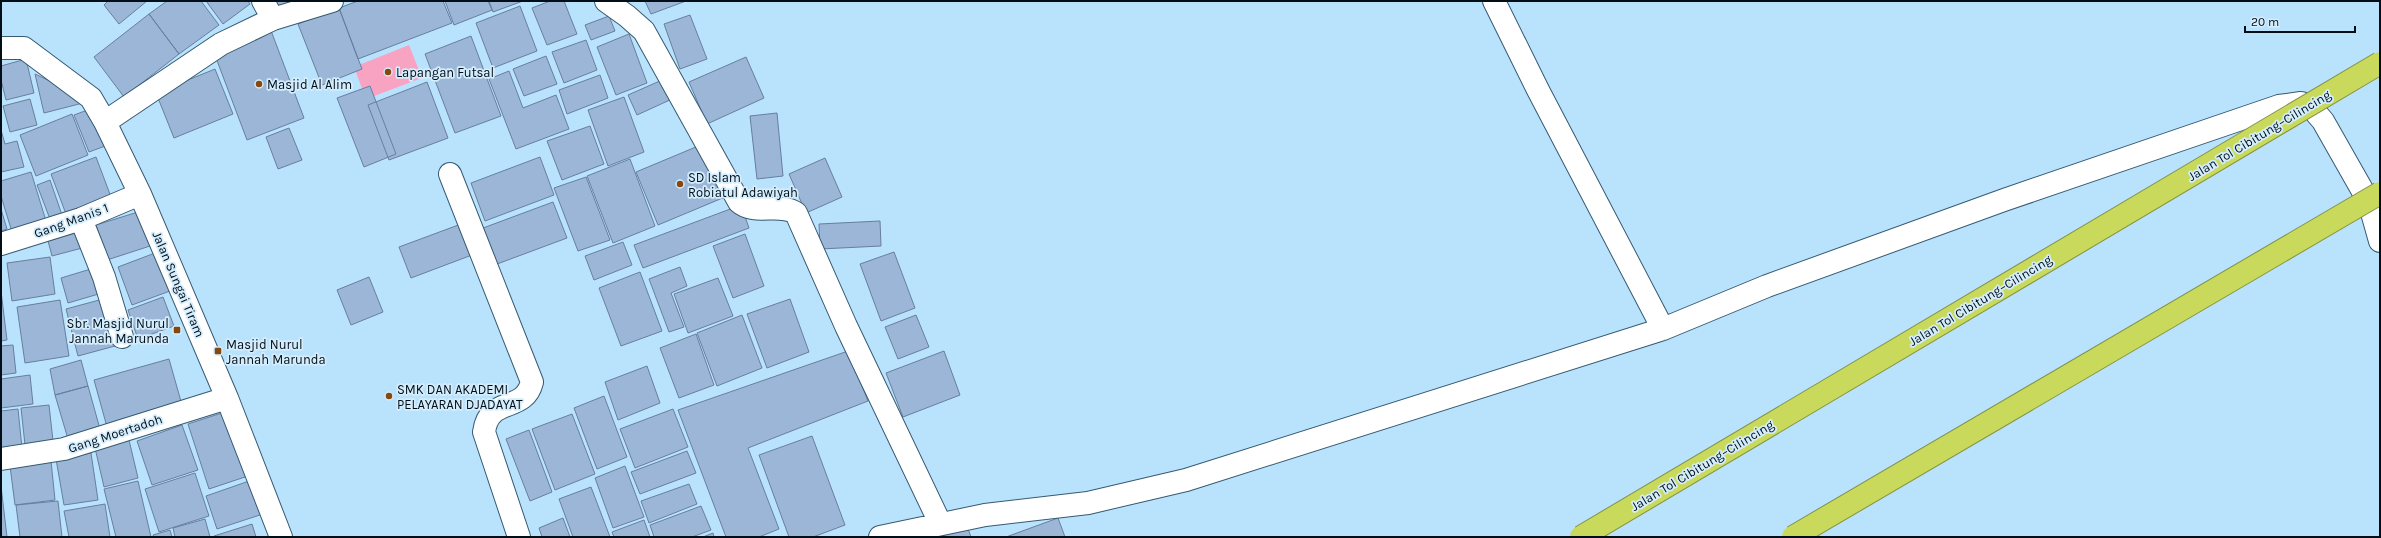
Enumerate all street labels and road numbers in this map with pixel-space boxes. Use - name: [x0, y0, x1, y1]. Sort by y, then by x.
- street label: Jalan Tol Cibitung–Cilincing: [2185, 86, 2334, 184]
- street label: Gang Manis 1: [32, 200, 110, 241]
- street label: Jalan Sungai Tiram: [149, 229, 208, 339]
- street label: Jalan Tol Cibitung–Cilincing: [1906, 251, 2055, 349]
- street label: Gang Moertadoh: [66, 411, 164, 456]
- street label: Jalan Tol Cibitung–Cilincing: [1628, 416, 1777, 514]

